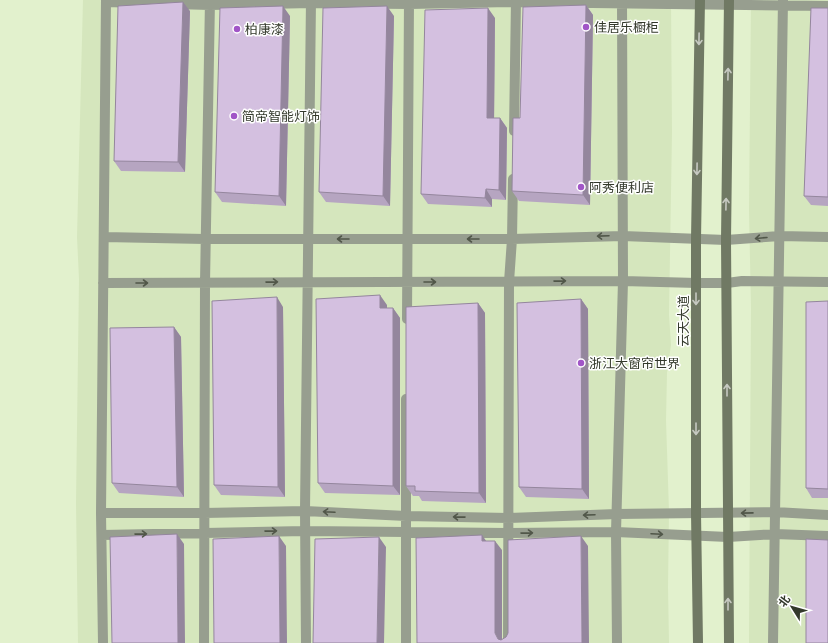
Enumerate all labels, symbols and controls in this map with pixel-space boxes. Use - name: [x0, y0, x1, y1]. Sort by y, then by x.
- place label: 佳居乐橱柜: [594, 18, 659, 38]
- place label: 柏康漆: [245, 20, 284, 40]
- marker: 佳居乐橱柜: [581, 22, 591, 32]
- marker: 柏康漆: [232, 24, 242, 34]
- one-way arrow: [696, 32, 703, 45]
- one-way arrow: [724, 68, 732, 81]
- place label: 简帝智能灯饰: [242, 107, 320, 127]
- marker: 简帝智能灯饰: [229, 111, 239, 121]
- one-way arrow: [693, 162, 701, 175]
- place label: 阿秀便利店: [589, 178, 654, 198]
- marker: 阿秀便利店: [576, 182, 586, 192]
- one-way arrow: [723, 198, 730, 211]
- one-way arrow: [597, 233, 610, 240]
- one-way arrow: [755, 234, 768, 241]
- one-way arrow: [337, 235, 350, 243]
- one-way arrow: [467, 235, 480, 243]
- one-way arrow: [265, 278, 278, 286]
- one-way arrow: [553, 278, 566, 285]
- one-way arrow: [135, 279, 148, 287]
- one-way arrow: [423, 279, 436, 286]
- one-way arrow: [692, 292, 700, 305]
- street label: 云天大道: [674, 295, 694, 347]
- place label: 浙江大窗帘世界: [589, 354, 680, 374]
- marker: 浙江大窗帘世界: [576, 358, 586, 368]
- one-way arrow: [723, 384, 731, 397]
- one-way arrow: [692, 422, 700, 435]
- one-way arrow: [323, 508, 336, 516]
- one-way arrow: [741, 509, 754, 517]
- one-way arrow: [583, 512, 596, 519]
- one-way arrow: [453, 513, 466, 521]
- one-way arrow: [264, 527, 277, 535]
- one-way arrow: [520, 529, 533, 537]
- one-way arrow: [134, 530, 147, 538]
- one-way arrow: [650, 530, 663, 538]
- north arrow: [772, 587, 812, 627]
- text: 北: [774, 592, 795, 611]
- one-way arrow: [724, 598, 732, 611]

